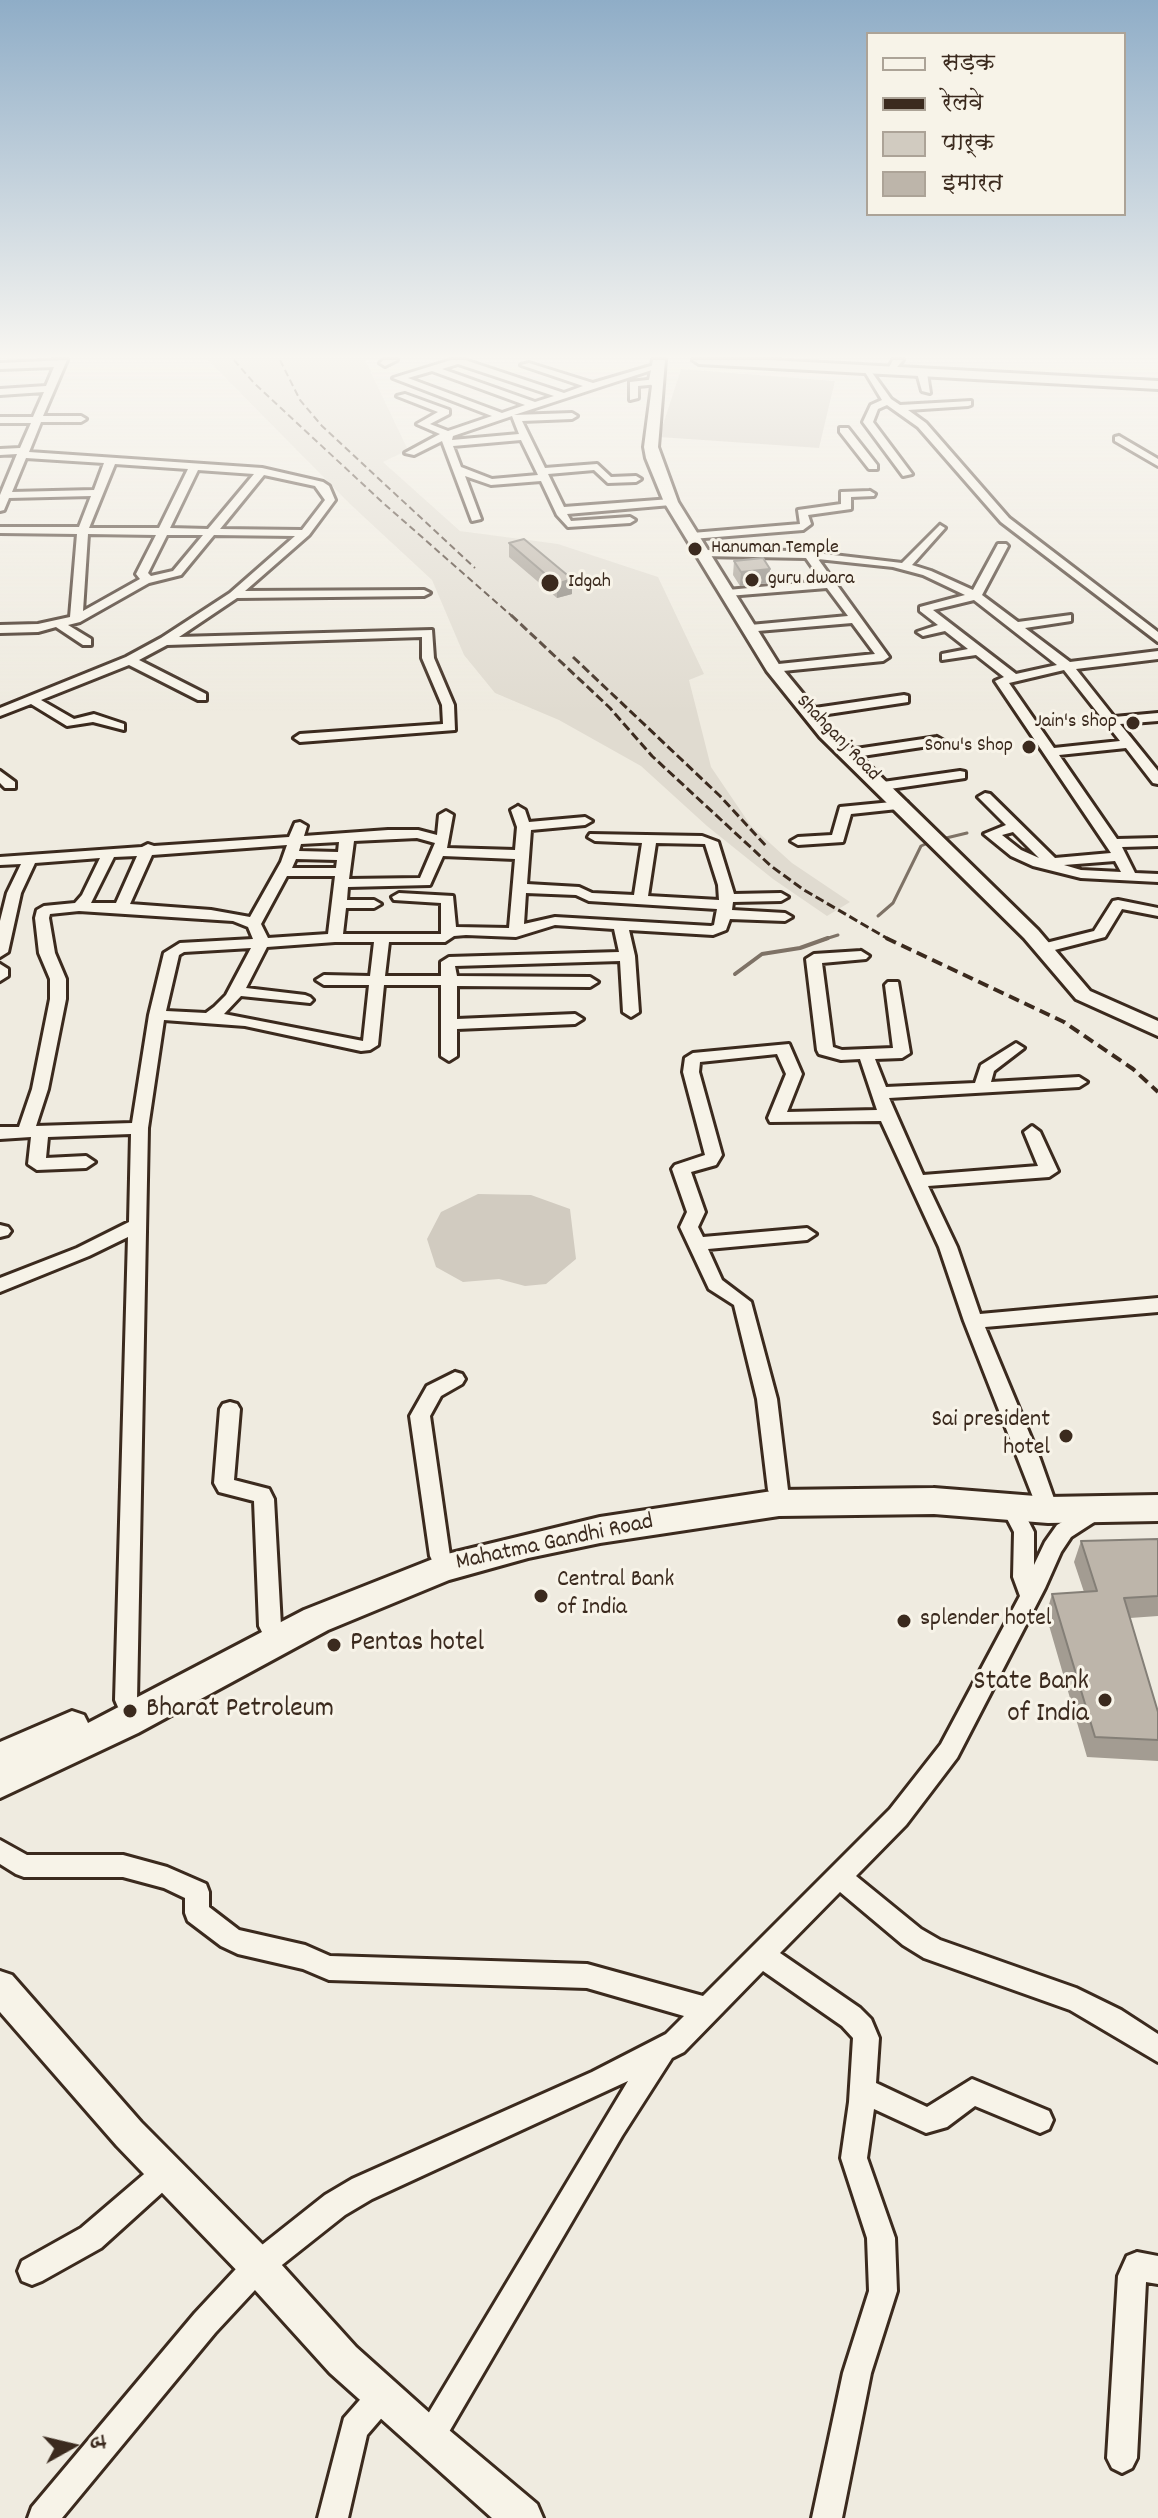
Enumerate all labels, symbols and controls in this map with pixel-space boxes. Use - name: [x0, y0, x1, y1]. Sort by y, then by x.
- legend: [866, 32, 1126, 216]
- text: सड़क: [942, 47, 995, 81]
- text: रेलवे: [942, 87, 983, 121]
- text: पार्क: [942, 127, 994, 161]
- text: इमारत: [942, 167, 1003, 201]
- place label: Hanuman Temple: [711, 537, 839, 561]
- marker: Hanuman Temple: [686, 540, 704, 558]
- place label: guru dwara: [768, 568, 854, 592]
- place label: Idgah: [568, 571, 611, 595]
- marker: guru dwara: [743, 571, 761, 589]
- marker: Idgah: [539, 572, 561, 594]
- street label: Shahganj Road: [790, 691, 884, 787]
- place label: Jain's Shop: [1034, 711, 1117, 735]
- marker: Jain's Shop: [1124, 714, 1142, 732]
- place label: Sonu's Shop: [924, 735, 1013, 759]
- marker: Sonu's Shop: [1020, 738, 1038, 756]
- place label: Sai president hotel: [931, 1408, 1050, 1464]
- marker: Sai president hotel: [1057, 1427, 1075, 1445]
- street label: Mahatma Gandhi Road: [454, 1509, 656, 1579]
- place label: Central Bank of India: [557, 1568, 674, 1624]
- marker: Central Bank of India: [532, 1587, 550, 1605]
- place label: splender hotel: [920, 1607, 1052, 1635]
- marker: splender hotel: [895, 1612, 913, 1630]
- place label: Pentas hotel: [350, 1628, 484, 1662]
- marker: Pentas hotel: [325, 1636, 343, 1654]
- place label: State Bank of India: [973, 1667, 1089, 1733]
- marker: State Bank of India: [1096, 1691, 1114, 1709]
- place label: Bharat Petroleum: [146, 1694, 334, 1728]
- marker: Bharat Petroleum: [121, 1702, 139, 1720]
- north arrow: [32, 2406, 112, 2486]
- text: उ: [80, 2434, 112, 2451]

